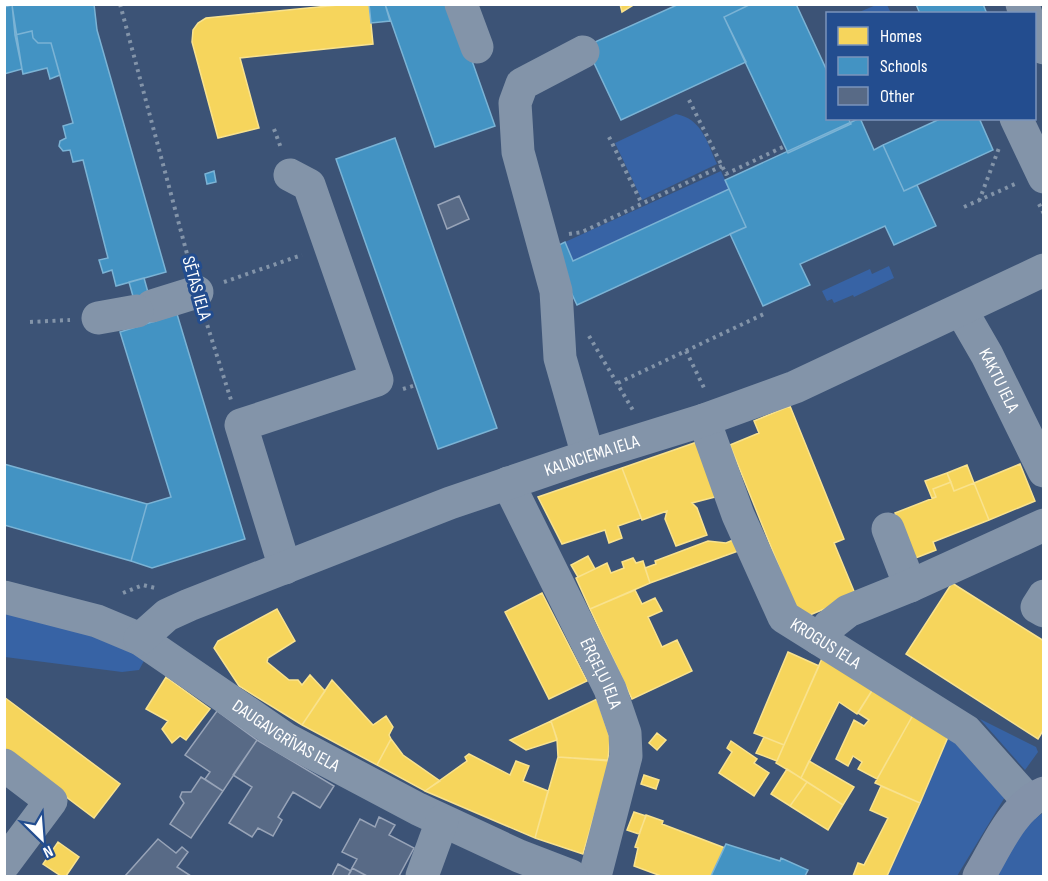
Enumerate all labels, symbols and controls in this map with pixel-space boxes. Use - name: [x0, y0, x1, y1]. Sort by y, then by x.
- legend: [826, 12, 1036, 120]
- text: Homes: [880, 26, 922, 47]
- text: Schools: [880, 56, 927, 77]
- text: Other: [880, 86, 914, 107]
- street label: SĒTAS IELA: [177, 254, 216, 323]
- street label: KAKTU IELA: [974, 344, 1024, 416]
- street label: KALNCIEMA IELA: [542, 431, 642, 481]
- street label: KROGUS IELA: [786, 614, 865, 674]
- street label: ĒRĢEĻU IELA: [575, 635, 626, 712]
- street label: DAUGAVGRĪVAS IELA: [228, 695, 343, 777]
- north arrow: [12, 809, 72, 869]
- text: N: [40, 841, 56, 862]

